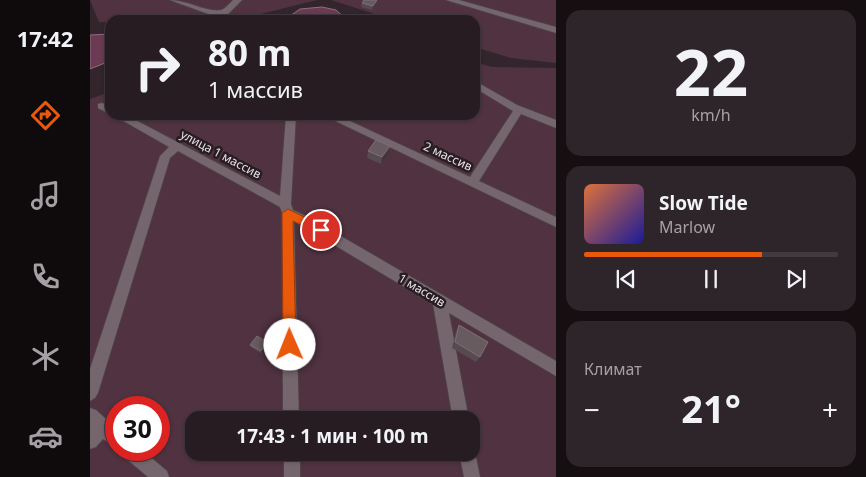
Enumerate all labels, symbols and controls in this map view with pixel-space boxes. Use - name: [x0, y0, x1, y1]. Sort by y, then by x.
- text: 17:42: [17, 23, 73, 53]
- text: 22: [674, 27, 748, 115]
- text: 80 m: [208, 29, 291, 76]
- icon: right: [125, 35, 190, 100]
- text: 1 массив: [208, 74, 303, 104]
- icon: directions: [28, 98, 63, 133]
- text: km/h: [691, 104, 731, 126]
- street label: улица 1 массив: [178, 126, 264, 182]
- street label: 2 массив: [421, 137, 475, 175]
- icon: music: [28, 178, 63, 213]
- text: Slow Tide: [659, 190, 748, 216]
- pin: [300, 209, 342, 251]
- icon: arrive: [307, 216, 335, 244]
- text: Marlow: [659, 216, 715, 238]
- icon: phone: [28, 259, 63, 294]
- icon: previous: [612, 265, 640, 293]
- icon: pause: [697, 265, 725, 293]
- icon: next: [782, 265, 810, 293]
- street label: 1 массив: [395, 269, 449, 311]
- position arrow: [263, 318, 315, 370]
- icon: climate: [28, 339, 63, 374]
- text: Климат: [584, 358, 642, 380]
- text: 21°: [681, 382, 741, 434]
- text: −: [584, 390, 600, 428]
- text: +: [822, 390, 838, 428]
- speed limit sign: 30: [105, 396, 170, 461]
- icon: car: [28, 419, 63, 454]
- text: 17:43 · 1 мин · 100 m: [236, 423, 429, 449]

